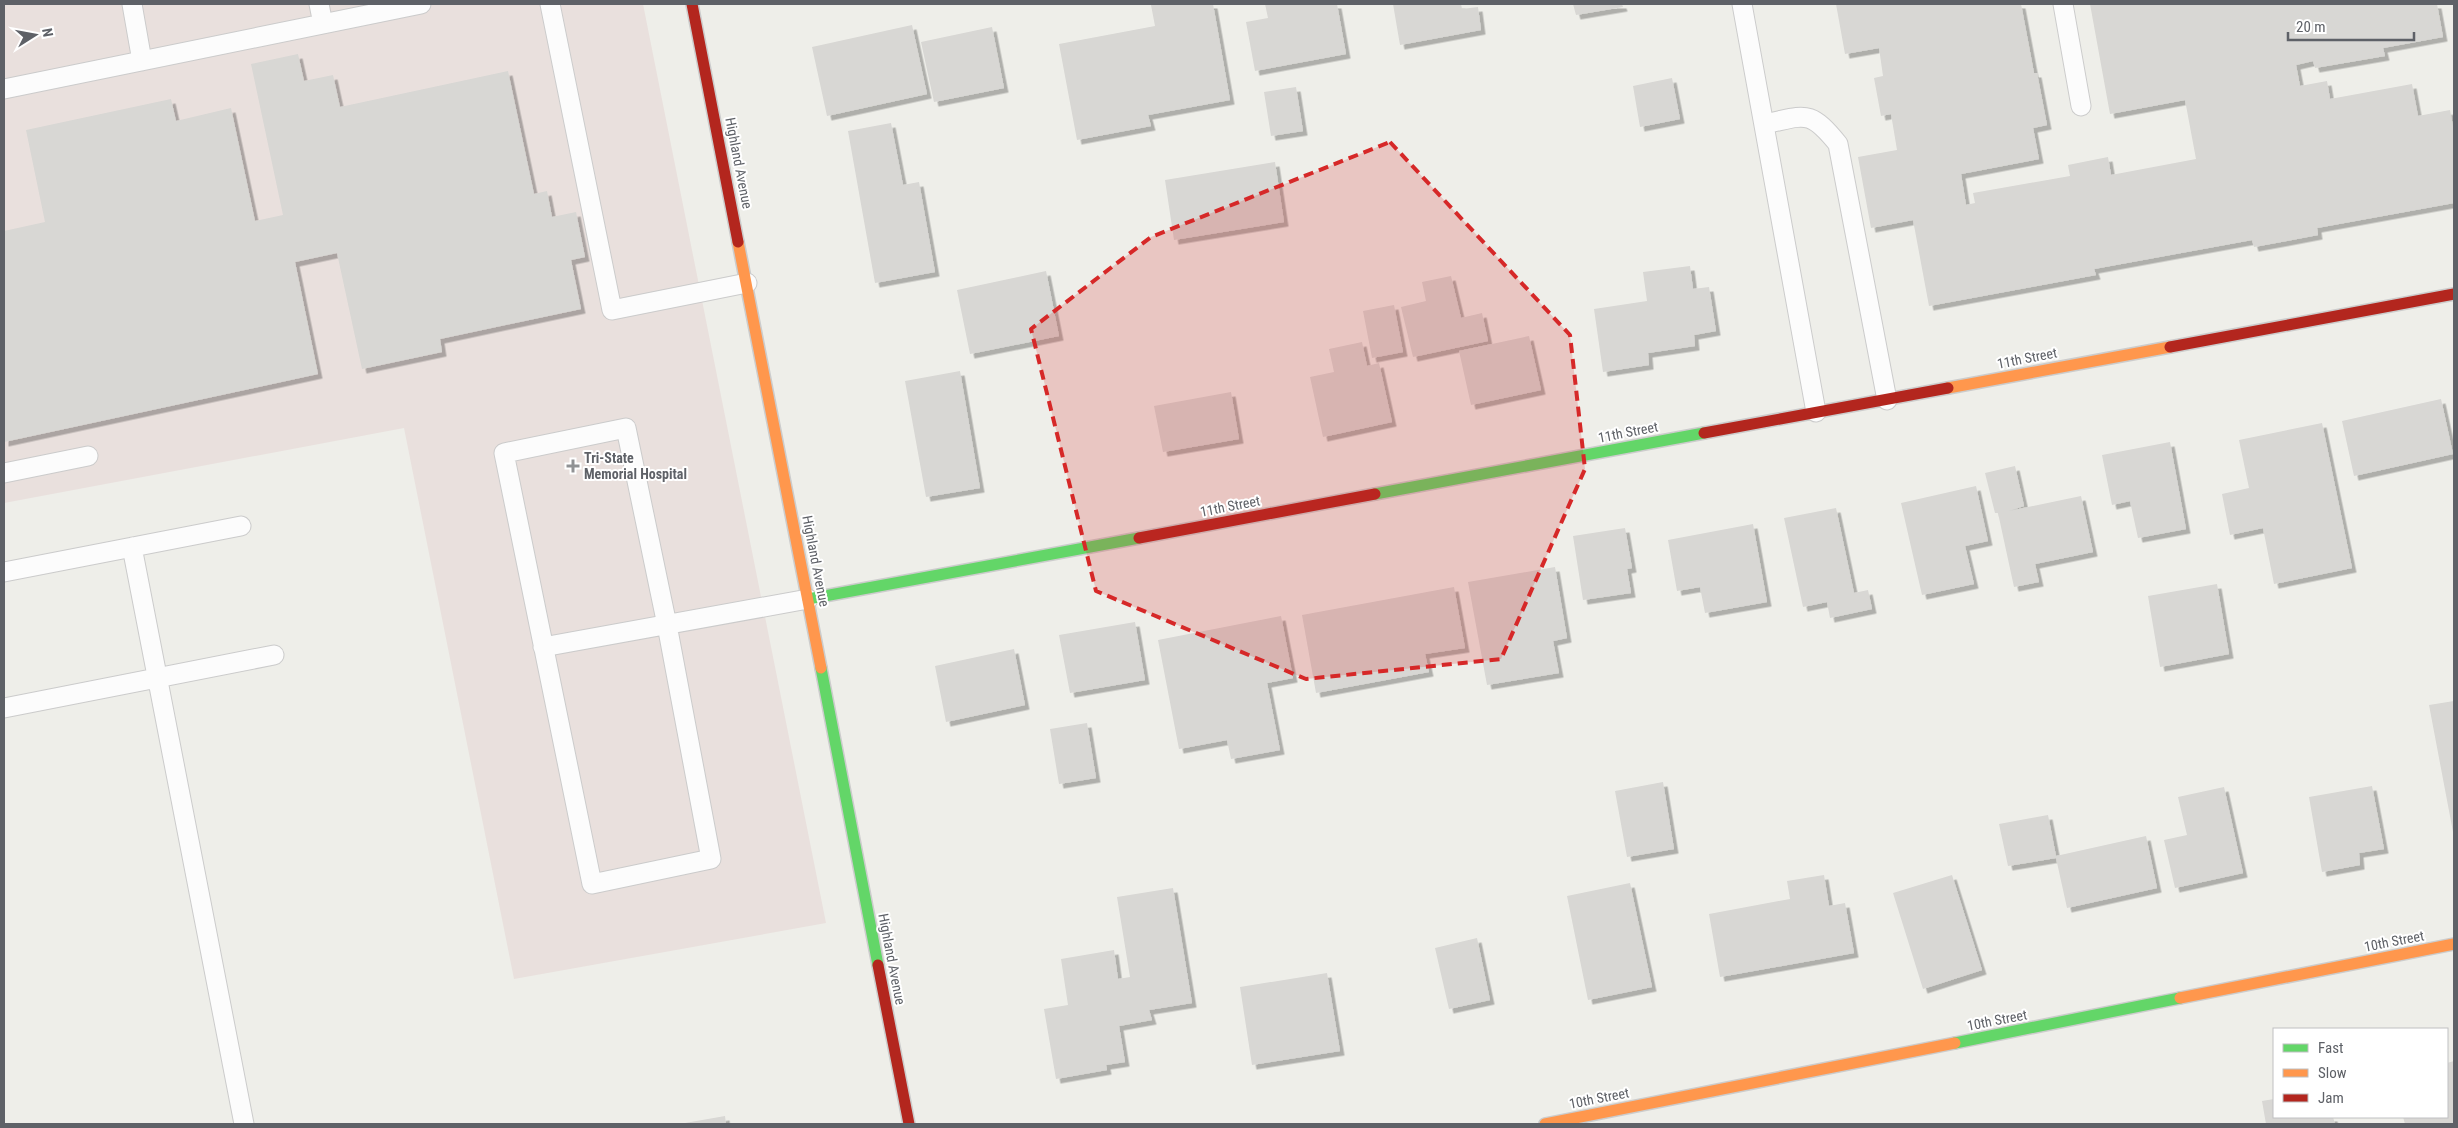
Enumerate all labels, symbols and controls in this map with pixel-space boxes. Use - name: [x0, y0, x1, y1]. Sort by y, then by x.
- north arrow: [10, 10, 60, 60]
- scale bar: [2288, 10, 2414, 42]
- text: 20 m: [2296, 18, 2326, 36]
- text: N: [39, 27, 56, 38]
- street label: Highland Avenue: [722, 116, 756, 210]
- street label: 11th Street: [1996, 344, 2058, 372]
- street label: 11th Street: [1597, 418, 1659, 446]
- place label: Tri-State Memorial Hospital: [584, 450, 687, 482]
- marker: Tri-State Memorial Hospital: [566, 459, 580, 473]
- street label: 11th Street: [1199, 492, 1261, 520]
- street label: Highland Avenue: [799, 514, 833, 608]
- street label: Highland Avenue: [875, 912, 909, 1006]
- street label: 10th Street: [2363, 927, 2425, 955]
- street label: 10th Street: [1966, 1006, 2028, 1034]
- legend: [2273, 1028, 2448, 1118]
- text: Fast: [2318, 1039, 2343, 1057]
- text: Slow: [2318, 1064, 2347, 1082]
- street label: 10th Street: [1568, 1084, 1630, 1112]
- text: Jam: [2318, 1089, 2344, 1107]

